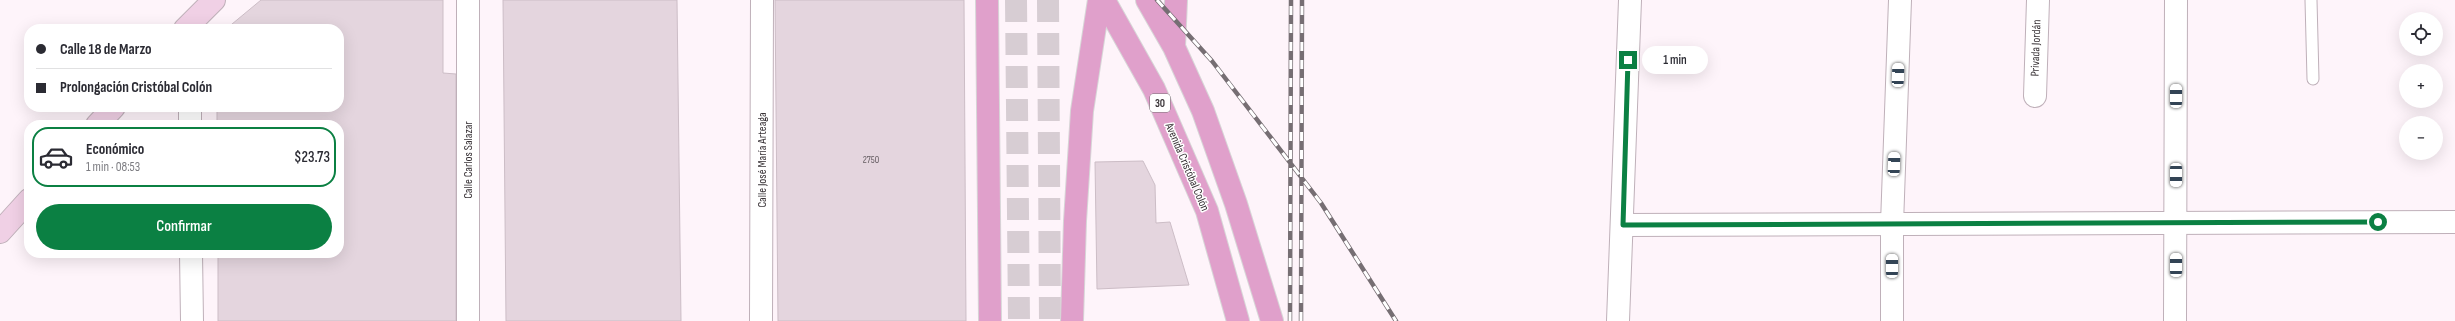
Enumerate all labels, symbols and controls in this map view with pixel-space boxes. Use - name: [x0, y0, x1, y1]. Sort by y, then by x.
- map controls: [2399, 12, 2443, 160]
- button: locate: [2399, 12, 2443, 56]
- street label: Privada Jordán: [2028, 19, 2044, 77]
- text: Calle 18 de Marzo: [60, 40, 152, 59]
- callout: 1 min: [1642, 46, 1708, 74]
- route end: [1619, 51, 1637, 69]
- text: 1 min: [1663, 52, 1687, 68]
- car: [1892, 63, 1904, 87]
- button: +: [2399, 64, 2443, 108]
- text: Prolongación Cristóbal Colón: [60, 78, 212, 97]
- car: [2170, 84, 2182, 108]
- road number: 30: [1150, 94, 1170, 112]
- street label: Calle José María Arteaga: [755, 112, 770, 208]
- button: −: [2399, 116, 2443, 160]
- street label: Avenida Cristóbal Colón: [1161, 120, 1212, 213]
- street label: Calle Carlos Salazar: [461, 121, 476, 199]
- icon: car: [38, 139, 74, 175]
- text: Económico: [86, 140, 144, 159]
- text: $23.73: [294, 148, 330, 167]
- car: [1888, 152, 1900, 176]
- house number: 2750: [863, 154, 879, 166]
- text: 1 min · 08:53: [86, 159, 140, 175]
- car: [2170, 163, 2182, 187]
- button: Confirmar: [36, 204, 332, 250]
- route start: [2369, 213, 2387, 231]
- car: [2170, 253, 2182, 277]
- car: [1886, 254, 1898, 278]

